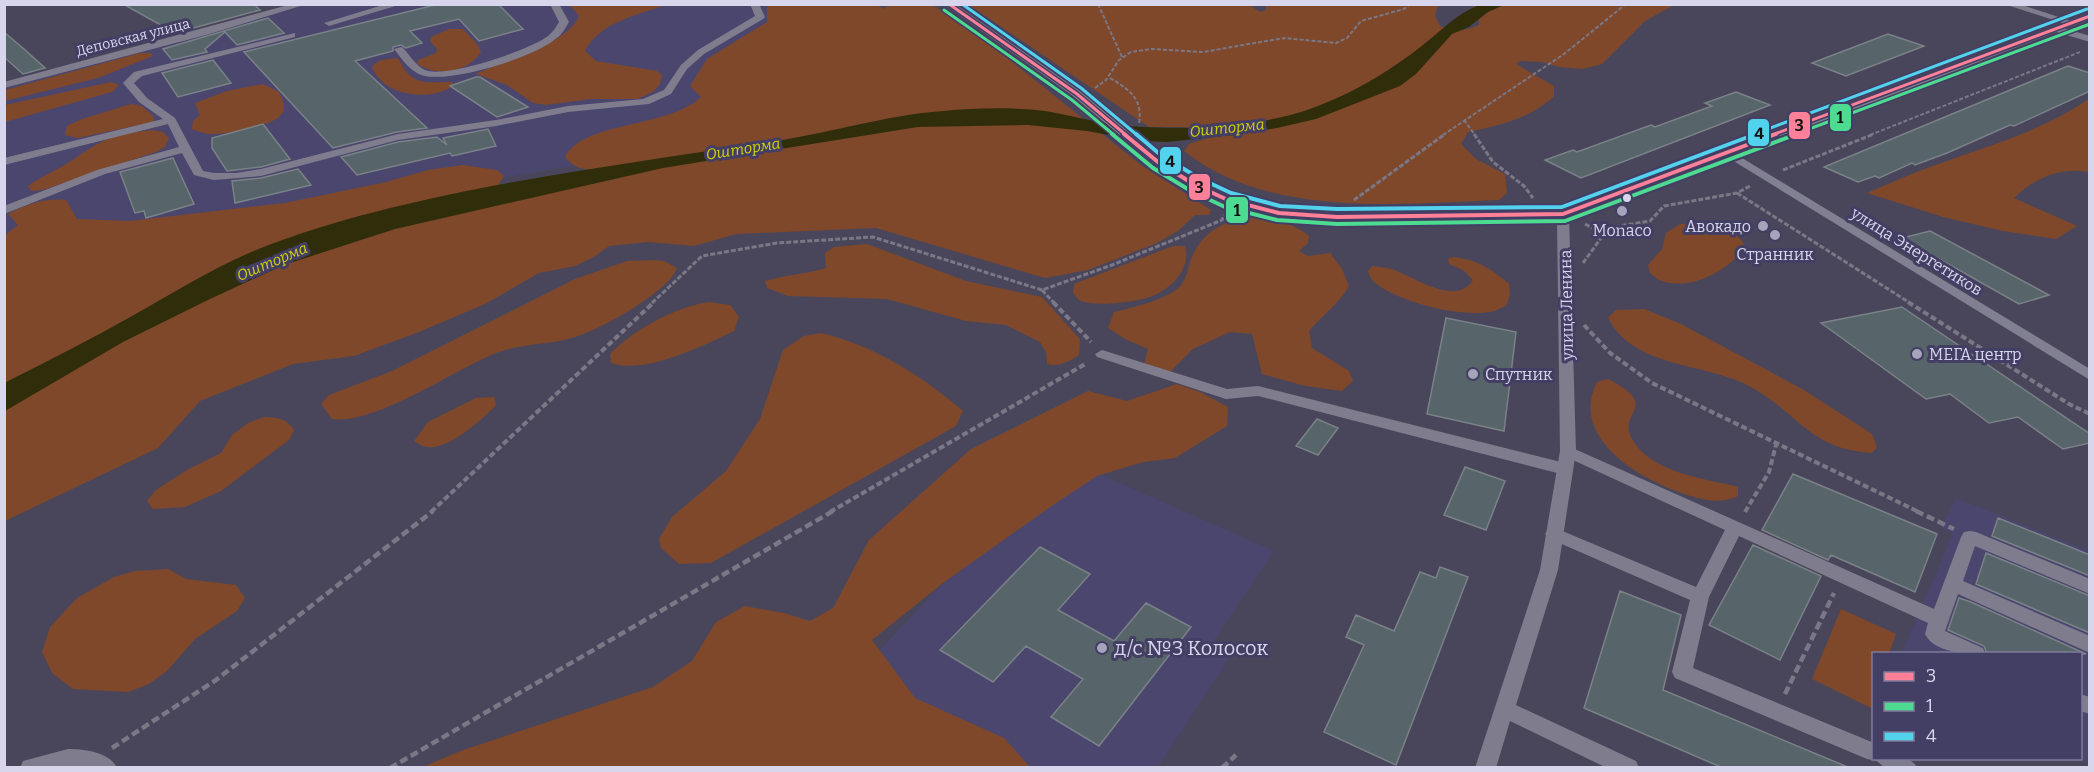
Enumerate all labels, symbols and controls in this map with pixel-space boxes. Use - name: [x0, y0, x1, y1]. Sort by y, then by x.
- street label: Деповская улица: [75, 15, 192, 60]
- line badge: 1: [1829, 103, 1852, 132]
- text: 1: [1837, 108, 1844, 127]
- line badge: 3: [1788, 111, 1811, 140]
- water label: Ошторма: [1189, 115, 1265, 141]
- text: 3: [1794, 116, 1804, 135]
- line badge: 4: [1747, 118, 1770, 147]
- text: 4: [1754, 124, 1764, 143]
- water label: Ошторма: [704, 134, 782, 164]
- line badge: 4: [1159, 146, 1182, 175]
- text: 4: [1165, 152, 1175, 171]
- line badge: 3: [1188, 173, 1211, 201]
- text: 3: [1194, 178, 1204, 197]
- unlabelled marker: [1621, 192, 1633, 204]
- line badge: 1: [1225, 196, 1249, 224]
- text: 1: [1234, 201, 1241, 220]
- street label: улица Энергетиков: [1847, 203, 1986, 300]
- marker: Monaco: [1615, 204, 1629, 218]
- place label: Авокадо: [1685, 217, 1751, 236]
- marker: Авокадо: [1756, 219, 1770, 233]
- place label: Monaco: [1592, 221, 1652, 240]
- marker: Странник: [1768, 228, 1782, 242]
- water label: Ошторма: [234, 239, 310, 285]
- place label: Странник: [1736, 245, 1814, 264]
- street label: улица Ленина: [1556, 249, 1577, 361]
- place label: МЕГА центр: [1929, 345, 2022, 364]
- marker: МЕГА центр: [1910, 347, 1924, 361]
- place label: Спутник: [1485, 365, 1553, 384]
- marker: Спутник: [1466, 367, 1480, 381]
- place label: д/с №3 Колосок: [1114, 636, 1269, 660]
- marker: д/с №3 Колосок: [1095, 641, 1109, 655]
- legend: [1872, 652, 2082, 760]
- text: 3: [1926, 665, 1936, 687]
- text: 1: [1926, 695, 1934, 717]
- text: 4: [1926, 725, 1937, 747]

